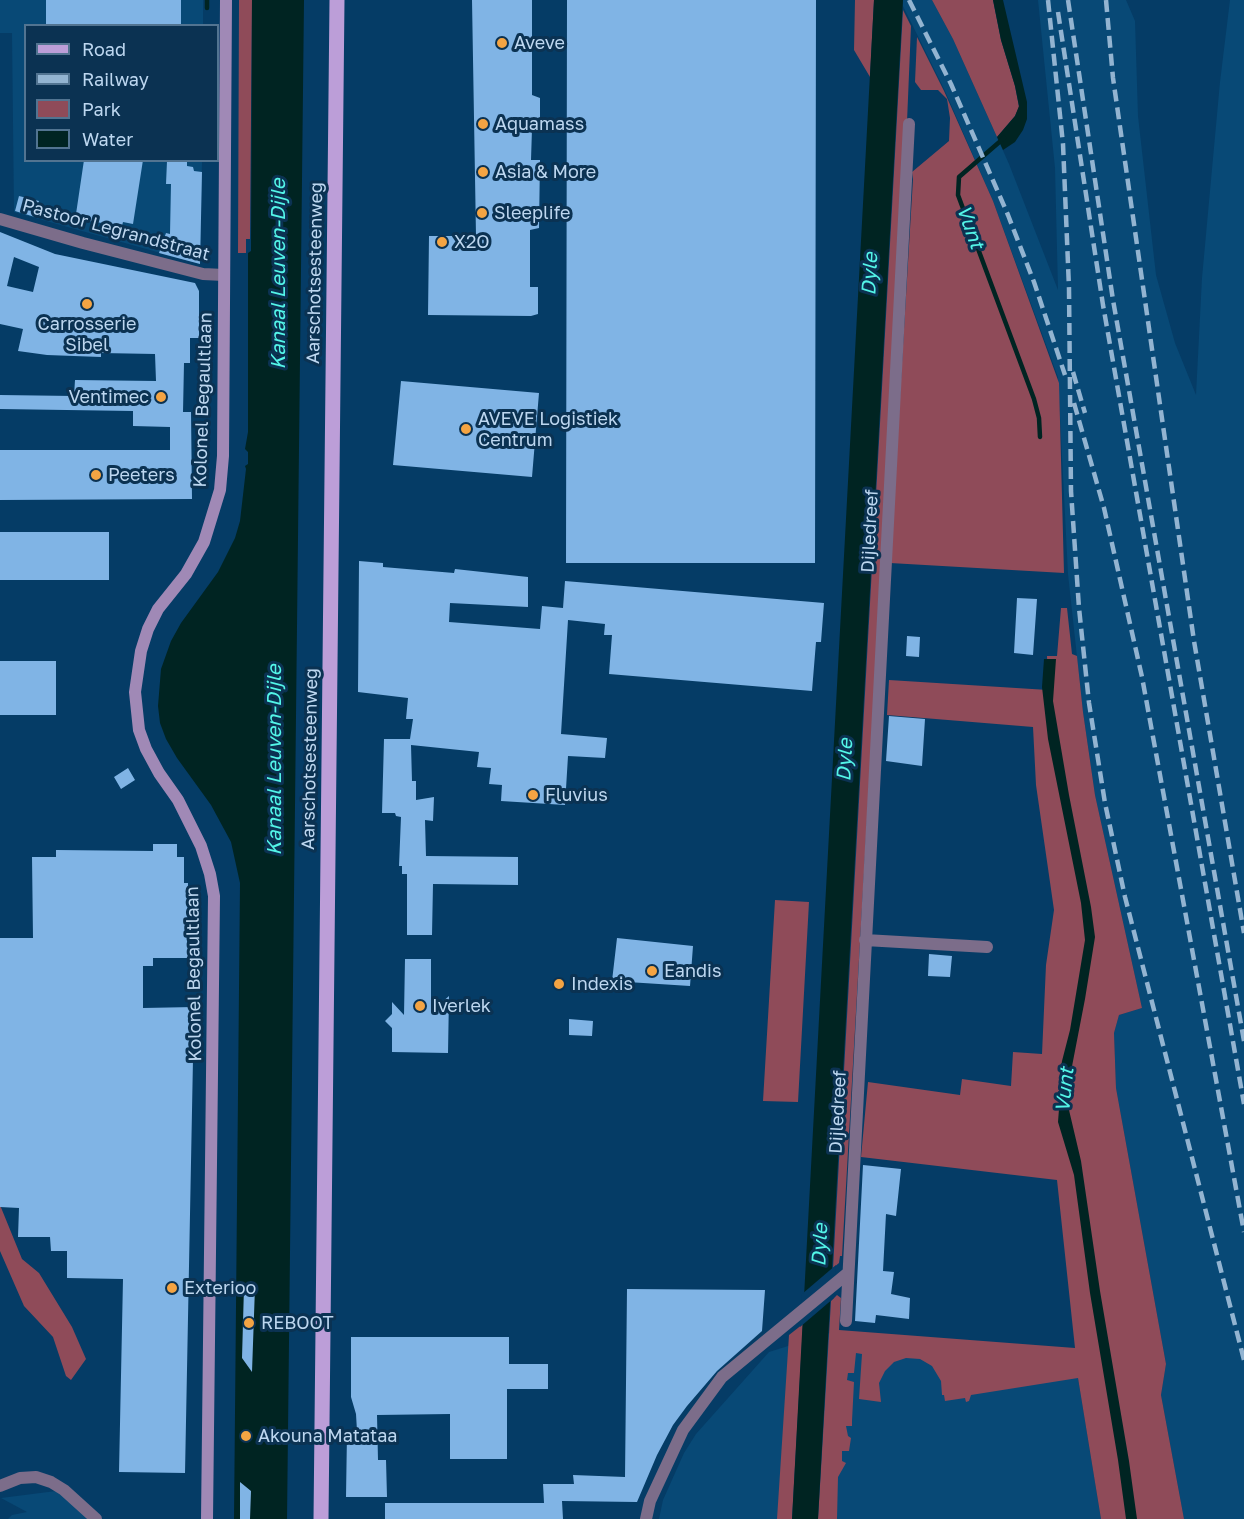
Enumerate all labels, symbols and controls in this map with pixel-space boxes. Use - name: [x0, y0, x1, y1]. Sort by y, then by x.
- legend: [24, 24, 219, 162]
- place label: Aveve: [514, 32, 565, 54]
- marker: Aveve: [495, 36, 509, 50]
- text: Road: [82, 38, 126, 60]
- text: Railway: [82, 68, 149, 90]
- text: Park: [82, 98, 121, 120]
- place label: Aquamass: [495, 113, 584, 135]
- marker: Aquamass: [476, 117, 490, 131]
- text: Water: [82, 128, 133, 150]
- place label: Asia & More: [495, 161, 596, 183]
- marker: Asia & More: [476, 165, 490, 179]
- water label: Kanaal Leuven-Dijle: [267, 179, 291, 369]
- street label: Aarschotsesteenweg: [303, 182, 327, 364]
- street label: Pastoor Legrandstraat: [20, 195, 212, 265]
- place label: Sleeplife: [494, 202, 570, 224]
- water label: Vunt: [951, 202, 989, 252]
- marker: Sleeplife: [475, 206, 489, 220]
- place label: X2O: [454, 231, 490, 253]
- marker: X2O: [435, 235, 449, 249]
- water label: Dyle: [857, 252, 883, 296]
- marker: Carrosserie Sibel: [80, 297, 94, 311]
- street label: Kolonel Begaultlaan: [189, 312, 217, 488]
- place label: Carrosserie Sibel: [38, 313, 136, 356]
- place label: Ventimec: [68, 386, 149, 408]
- marker: Ventimec: [154, 390, 168, 404]
- place label: AVEVE Logistiek Centrum: [478, 408, 618, 450]
- marker: AVEVE Logistiek Centrum: [459, 422, 473, 436]
- place label: Peeters: [108, 464, 175, 486]
- marker: Peeters: [89, 468, 103, 482]
- street label: Dijledreef: [857, 489, 883, 573]
- water label: Kanaal Leuven-Dijle: [263, 665, 287, 855]
- street label: Aarschotsesteenweg: [298, 668, 322, 850]
- water label: Dyle: [832, 738, 858, 782]
- place label: Fluvius: [545, 784, 608, 806]
- marker: Fluvius: [526, 788, 540, 802]
- street label: Kolonel Begaultlaan: [182, 886, 206, 1062]
- place label: Eandis: [664, 960, 721, 982]
- marker: Eandis: [645, 964, 659, 978]
- place label: Indexis: [571, 973, 633, 995]
- marker: Indexis: [552, 977, 566, 991]
- place label: Iverlek: [432, 995, 491, 1017]
- marker: Iverlek: [413, 999, 427, 1013]
- water label: Vunt: [1051, 1066, 1079, 1114]
- street label: Dijledreef: [825, 1070, 851, 1154]
- water label: Dyle: [807, 1223, 833, 1267]
- place label: Exterioo: [184, 1277, 256, 1299]
- marker: Exterioo: [165, 1281, 179, 1295]
- place label: REBOOT: [261, 1312, 334, 1334]
- marker: REBOOT: [242, 1316, 256, 1330]
- place label: Akouna Matataa: [258, 1425, 397, 1447]
- marker: Akouna Matataa: [239, 1429, 253, 1443]

